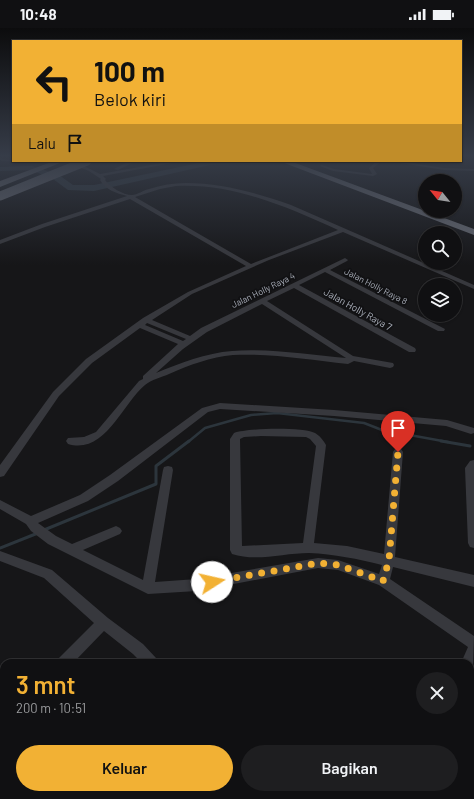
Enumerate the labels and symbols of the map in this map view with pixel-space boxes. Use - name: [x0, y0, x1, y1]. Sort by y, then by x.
- north arrow: [418, 174, 462, 218]
- street label: Jalan Holly Raya 8: [343, 265, 410, 307]
- street label: Jalan Holly Raya 4: [229, 270, 297, 310]
- street label: Jalan Holly Raya 7: [322, 285, 395, 333]
- pin: [381, 411, 415, 452]
- position arrow: [191, 561, 233, 603]

